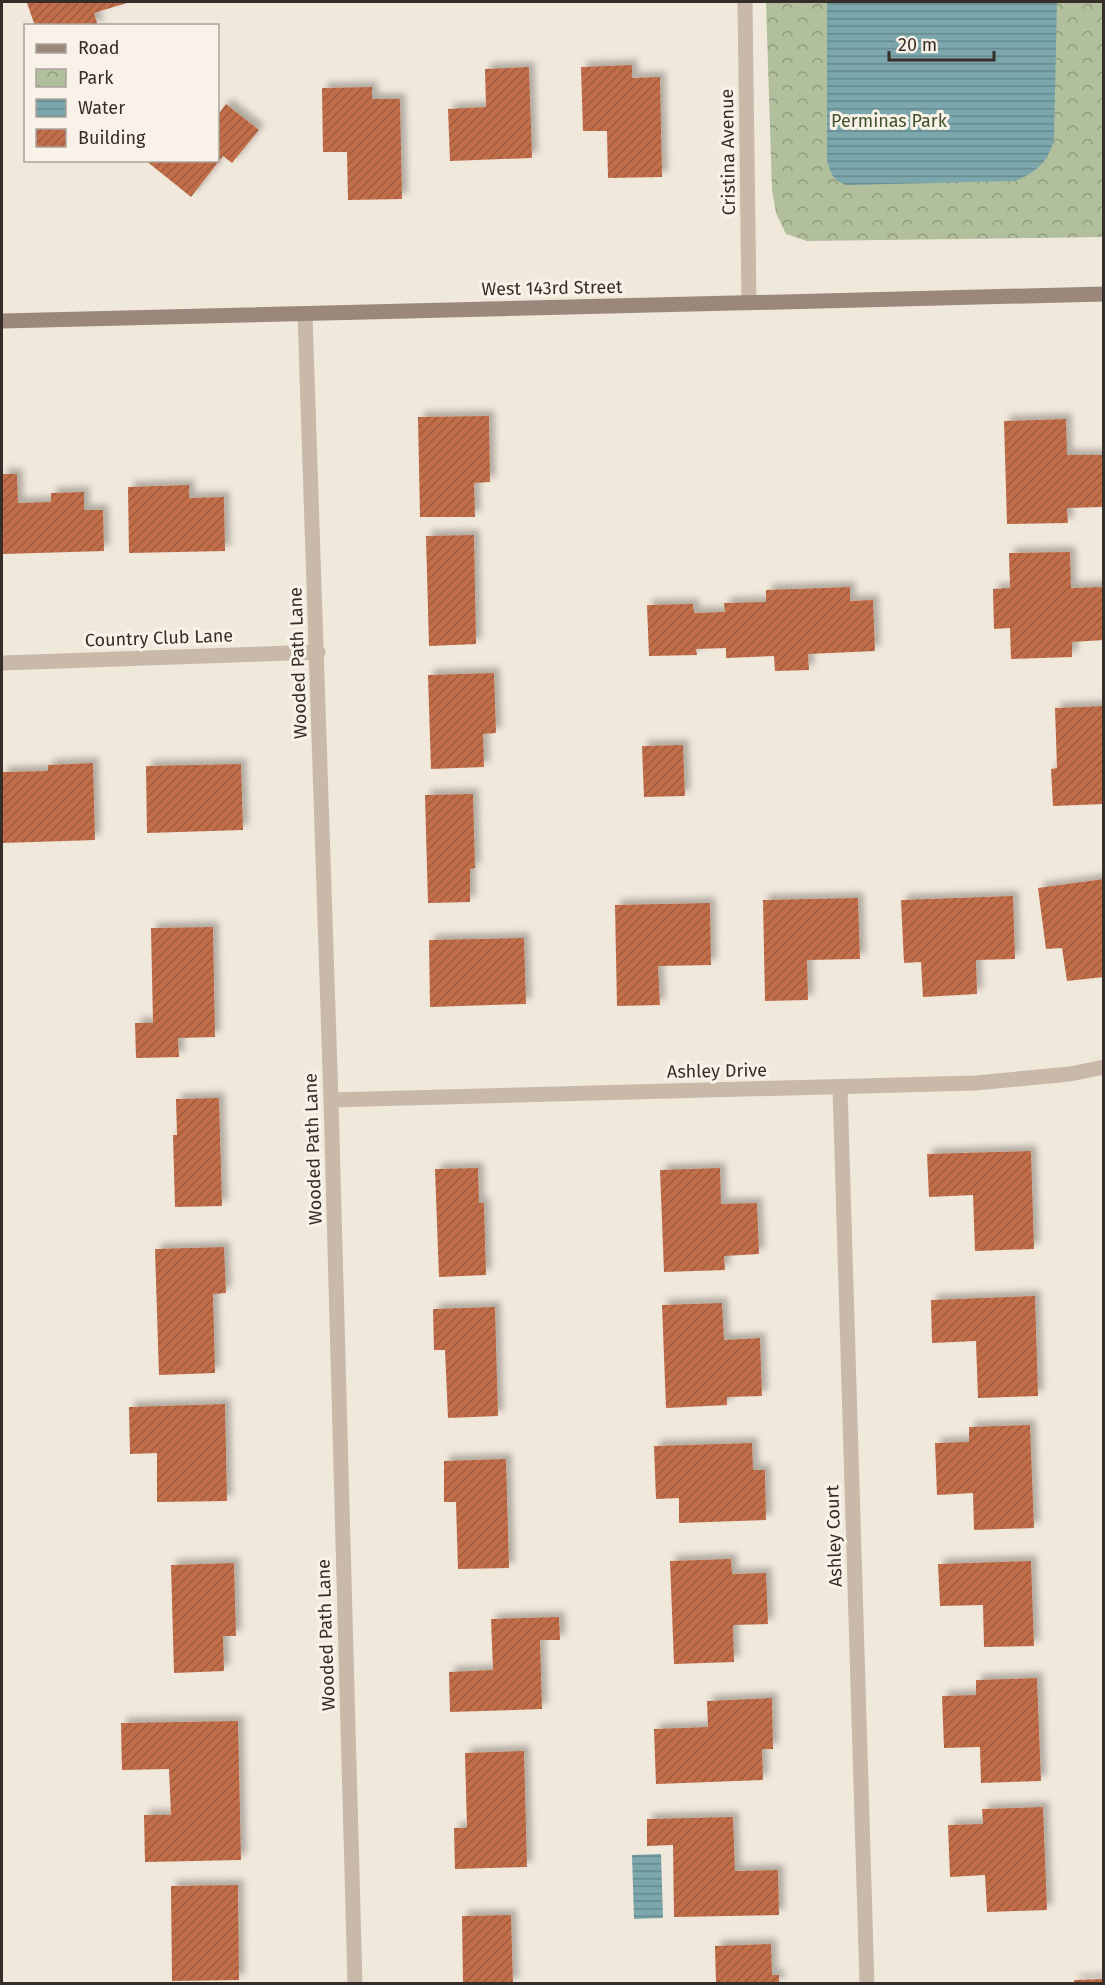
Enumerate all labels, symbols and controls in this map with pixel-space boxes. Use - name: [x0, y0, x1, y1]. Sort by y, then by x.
- legend: [24, 24, 219, 162]
- scale bar: [889, 24, 994, 62]
- text: 20 m: [898, 34, 937, 56]
- text: Road: [78, 37, 120, 59]
- text: Park: [78, 67, 114, 89]
- street label: Cristina Avenue: [716, 88, 740, 216]
- text: Water: [78, 97, 125, 119]
- park label: Perminas Park: [831, 110, 948, 132]
- text: Building: [78, 127, 146, 149]
- street label: West 143rd Street: [481, 276, 623, 300]
- street label: Wooded Path Lane: [284, 587, 312, 739]
- street label: Country Club Lane: [84, 624, 234, 652]
- street label: Ashley Drive: [667, 1059, 767, 1083]
- street label: Wooded Path Lane: [299, 1073, 327, 1225]
- street label: Ashley Court: [821, 1484, 847, 1587]
- street label: Wooded Path Lane: [312, 1559, 340, 1711]

